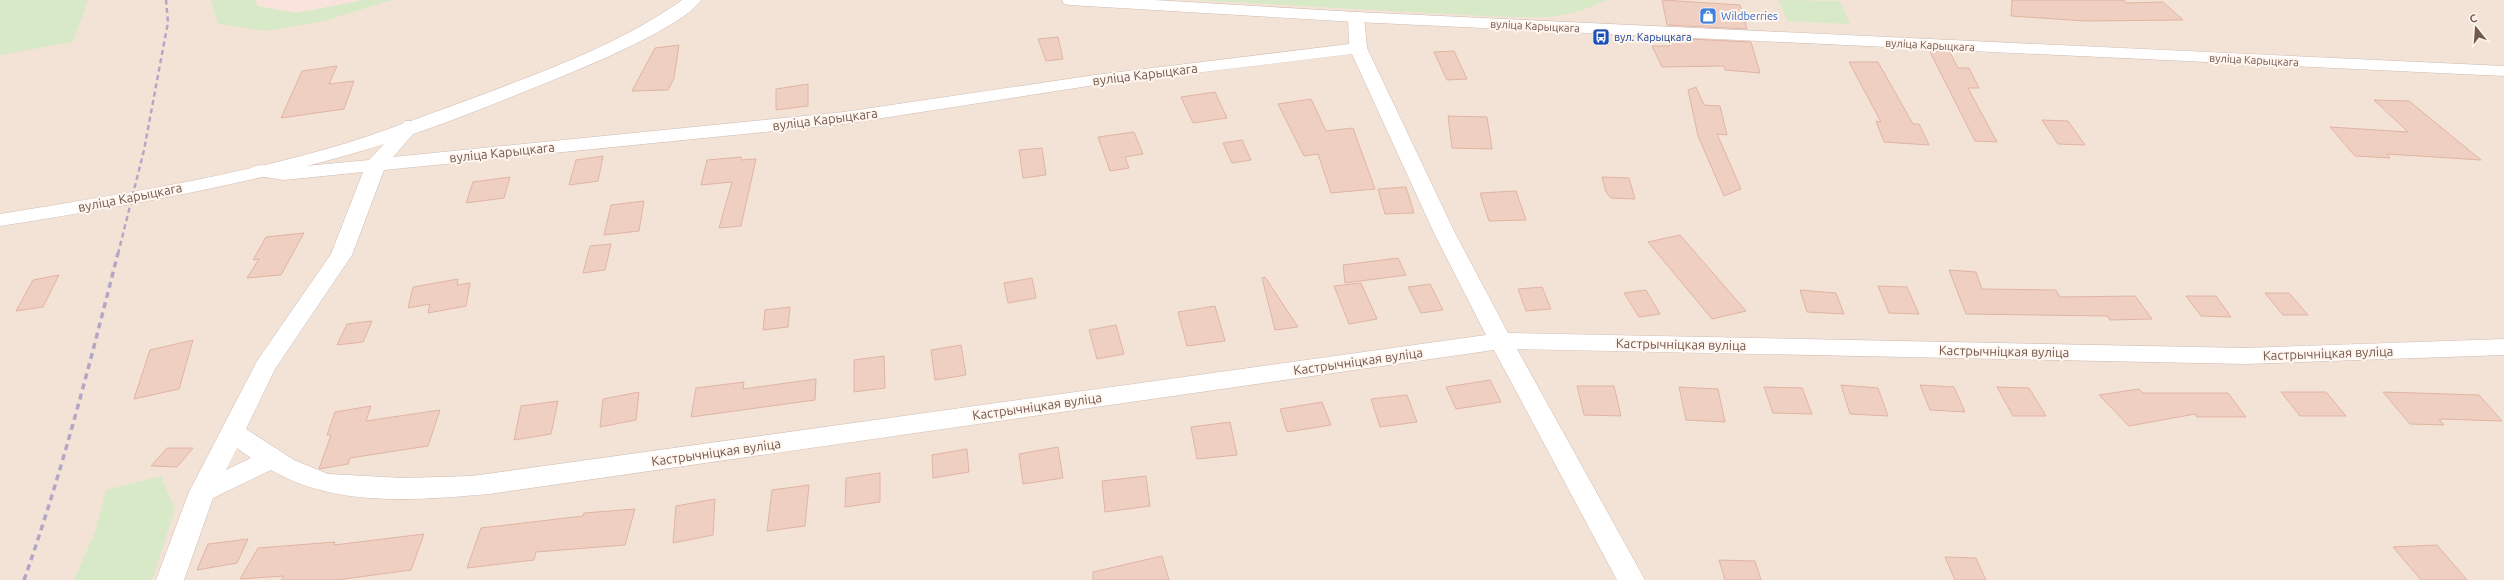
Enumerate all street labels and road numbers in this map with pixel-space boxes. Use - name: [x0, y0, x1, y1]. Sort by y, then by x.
- street label: вуліца Карыцкага: [1490, 18, 1580, 34]
- street label: вуліца Карыцкага: [1885, 37, 1975, 53]
- street label: вуліца Карыцкага: [2209, 52, 2299, 68]
- street label: вуліца Карыцкага: [1092, 61, 1198, 87]
- street label: вуліца Карыцкага: [772, 106, 878, 132]
- street label: вуліца Карыцкага: [449, 140, 555, 164]
- street label: вуліца Карыцкага: [77, 180, 183, 214]
- street label: Кастрычніцкая вуліца: [1616, 336, 1746, 352]
- street label: Кастрычніцкая вуліца: [1939, 343, 2069, 359]
- street label: Кастрычніцкая вуліца: [2263, 344, 2393, 362]
- street label: Кастрычніцкая вуліца: [1292, 345, 1424, 377]
- street label: Кастрычніцкая вуліца: [971, 390, 1103, 422]
- street label: Кастрычніцкая вуліца: [650, 436, 782, 468]

